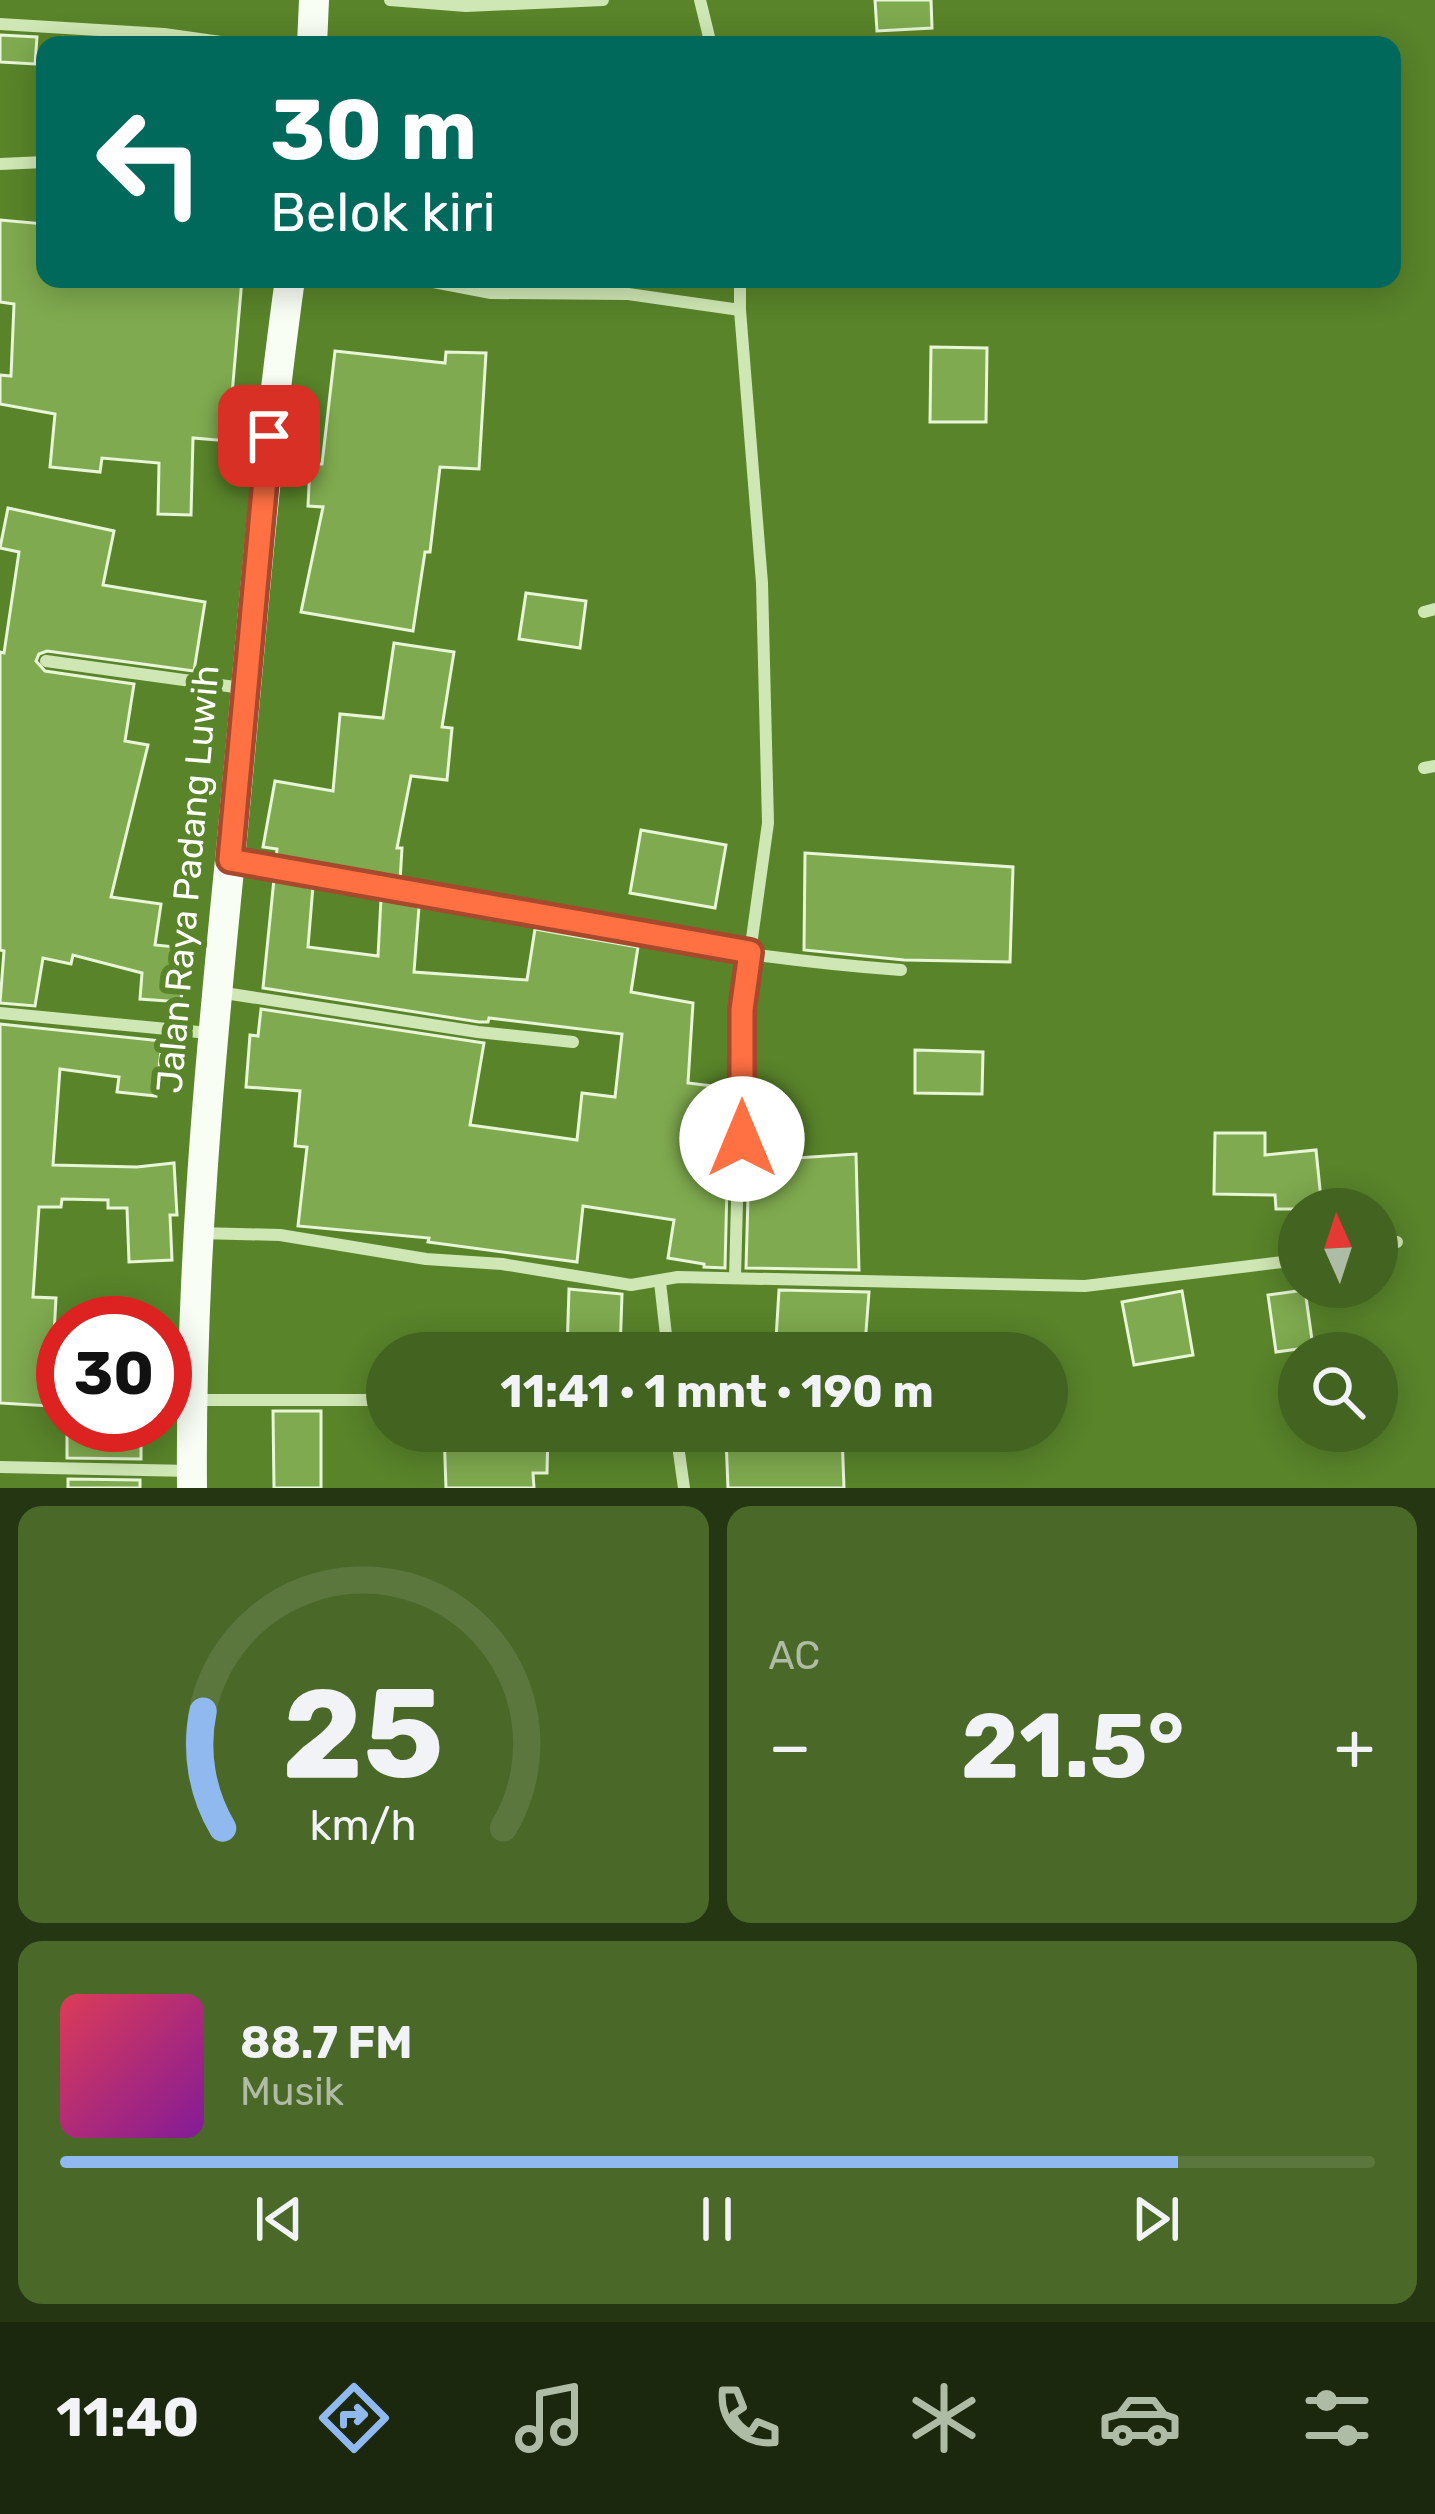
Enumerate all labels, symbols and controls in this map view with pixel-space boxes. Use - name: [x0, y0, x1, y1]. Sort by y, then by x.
- text: 30 m: [270, 80, 477, 180]
- icon: left: [72, 84, 228, 240]
- text: Belok kiri: [270, 181, 496, 245]
- pin: [218, 385, 320, 487]
- icon: arrive: [236, 403, 302, 469]
- street label: Jalan Raya Padang Luwih: [147, 663, 228, 1095]
- position arrow: [679, 1076, 805, 1202]
- north arrow: [1278, 1188, 1398, 1308]
- map controls: [1278, 1188, 1398, 1452]
- speed limit sign: 30: [36, 1296, 192, 1452]
- button: search: [1278, 1332, 1398, 1452]
- text: 11:41 · 1 mnt · 190 m: [500, 1365, 934, 1418]
- text: AC: [769, 1633, 820, 1679]
- text: 25: [282, 1660, 444, 1808]
- text: 21.5°: [961, 1693, 1185, 1800]
- text: −: [769, 1707, 811, 1786]
- text: +: [1334, 1707, 1375, 1786]
- text: km/h: [310, 1799, 417, 1850]
- text: 88.7 FM: [240, 2016, 413, 2069]
- text: Musik: [240, 2069, 344, 2115]
- icon: previous: [246, 2186, 312, 2252]
- icon: pause: [684, 2186, 750, 2252]
- icon: next: [1123, 2186, 1189, 2252]
- icon: directions: [312, 2376, 396, 2460]
- icon: music: [508, 2376, 592, 2460]
- icon: phone: [705, 2376, 789, 2460]
- icon: climate: [902, 2376, 986, 2460]
- icon: car: [1098, 2376, 1182, 2460]
- icon: filters: [1295, 2376, 1379, 2460]
- text: 11:40: [56, 2386, 199, 2450]

